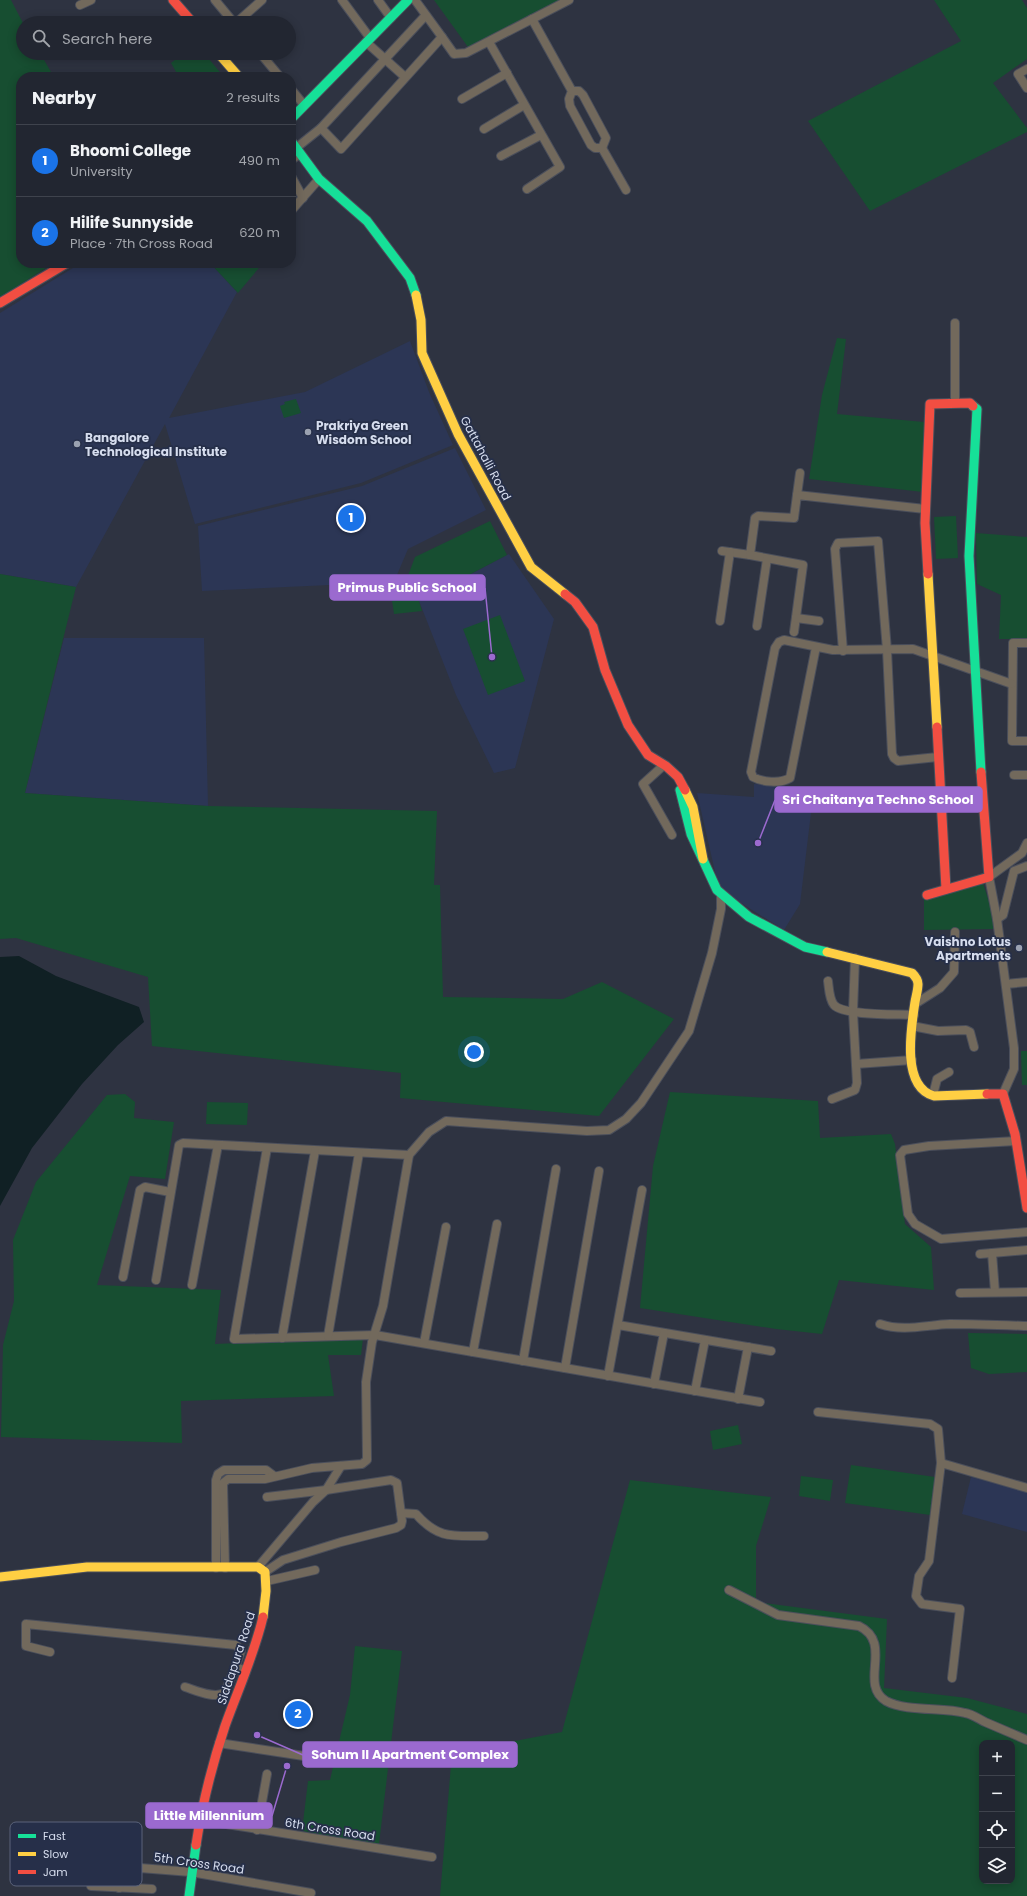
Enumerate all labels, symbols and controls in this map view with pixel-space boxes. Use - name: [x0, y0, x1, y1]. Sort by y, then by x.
- search box: [16, 16, 296, 60]
- icon: search: [30, 27, 52, 49]
- text: Search here: [62, 28, 152, 49]
- text: Nearby: [32, 86, 96, 110]
- text: 2 results: [226, 88, 280, 107]
- text: Bhoomi College: [70, 140, 191, 161]
- text: 1: [43, 151, 47, 170]
- text: 490 m: [239, 151, 280, 170]
- text: University: [70, 162, 133, 181]
- text: Hilife Sunnyside: [70, 212, 193, 233]
- text: 2: [41, 223, 49, 242]
- text: 620 m: [239, 223, 280, 242]
- text: Place · 7th Cross Road: [70, 234, 213, 253]
- street label: Gattahalli Road: [457, 413, 515, 503]
- place label: Prakriya Green Wisdom School: [316, 417, 411, 448]
- marker: Prakriya Green Wisdom School: [303, 427, 313, 437]
- place label: Bangalore Technological Institute: [85, 429, 227, 460]
- marker: Bangalore Technological Institute: [72, 439, 82, 449]
- pin: 1: [338, 503, 364, 533]
- callout: Primus Public School: [330, 575, 485, 600]
- text: Primus Public School: [337, 578, 477, 597]
- callout: Sri Chaitanya Techno School: [775, 787, 982, 812]
- text: Sri Chaitanya Techno School: [782, 790, 974, 809]
- place label: Vaishno Lotus Apartments: [924, 933, 1011, 964]
- marker: Vaishno Lotus Apartments: [1014, 943, 1024, 953]
- your location: [464, 1042, 484, 1062]
- street label: Siddapura Road: [213, 1609, 259, 1707]
- pin: 2: [285, 1699, 311, 1729]
- map controls: [979, 1740, 1015, 1884]
- button: +: [979, 1740, 1015, 1776]
- callout: Sohum II Apartment Complex: [303, 1742, 517, 1767]
- text: Sohum II Apartment Complex: [311, 1745, 509, 1764]
- button: −: [979, 1776, 1015, 1812]
- callout: Little Millennium: [146, 1803, 272, 1828]
- text: Little Millennium: [154, 1806, 264, 1825]
- button: locate: [979, 1812, 1015, 1848]
- street label: 6th Cross Road: [284, 1813, 376, 1845]
- legend: [10, 1822, 142, 1886]
- text: Fast: [43, 1828, 66, 1844]
- text: Slow: [43, 1846, 68, 1862]
- street label: 5th Cross Road: [153, 1848, 245, 1878]
- button: layers: [979, 1848, 1015, 1884]
- text: Jam: [43, 1864, 68, 1880]

